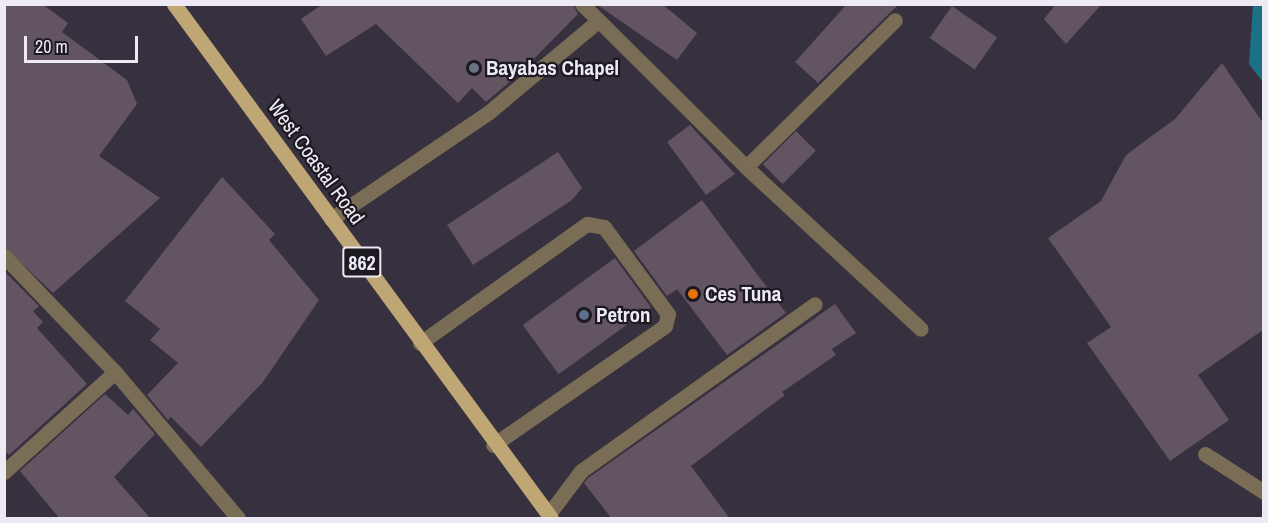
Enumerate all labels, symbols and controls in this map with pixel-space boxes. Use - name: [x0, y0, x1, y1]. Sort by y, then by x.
- scale bar: [27, 24, 141, 62]
- text: 20 m: [35, 34, 68, 59]
- place label: Bayabas Chapel: [486, 55, 619, 81]
- marker: Bayabas Chapel: [467, 61, 481, 75]
- street label: West Coastal Road: [262, 95, 370, 229]
- road number: 862: [341, 245, 383, 279]
- place label: Ces Tuna: [705, 281, 781, 307]
- marker: Ces Tuna: [686, 287, 700, 301]
- place label: Petron: [596, 302, 651, 328]
- marker: Petron: [577, 308, 591, 322]

